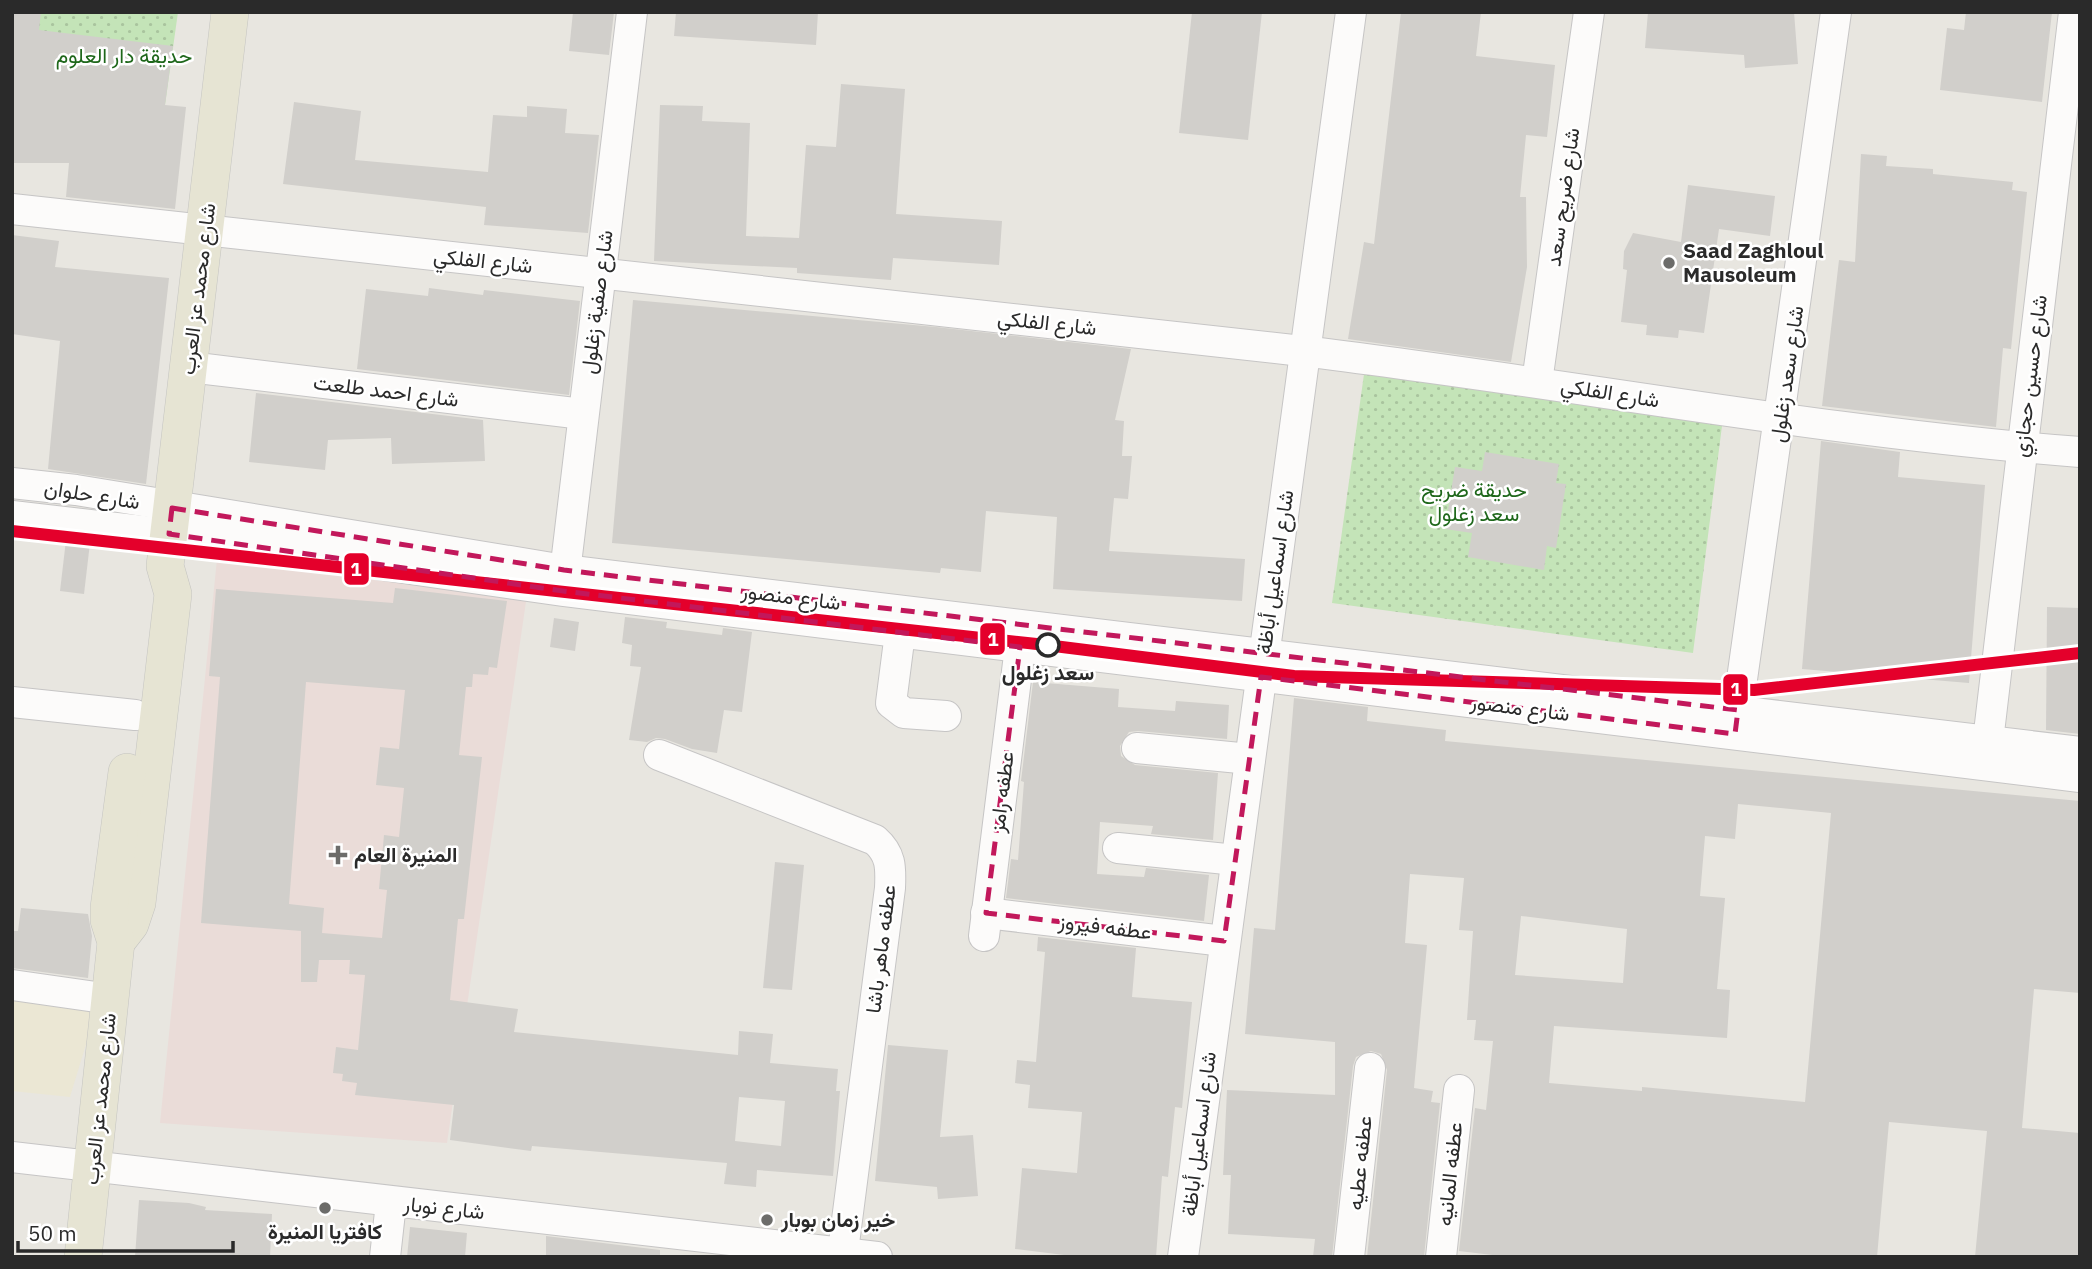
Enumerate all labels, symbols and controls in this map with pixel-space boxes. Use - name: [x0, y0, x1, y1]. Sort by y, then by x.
- park label: حديقة دار العلوم: [56, 41, 192, 70]
- street label: شارع ضريح سعد: [1538, 126, 1587, 268]
- street label: شارع محمد عز العرب: [173, 201, 222, 376]
- street label: شارع صفية زغلول: [573, 228, 620, 375]
- place label: Saad Zaghloul Mausoleum: [1683, 236, 1824, 288]
- street label: شارع الفلكي: [432, 241, 534, 283]
- marker: Saad Zaghloul Mausoleum: [1661, 255, 1677, 271]
- street label: شارع حسين حجازي: [2005, 293, 2057, 459]
- street label: شارع الفلكي: [996, 303, 1098, 345]
- street label: شارع سعد زغلول: [1763, 304, 1810, 444]
- street label: شارع احمد طلعت: [312, 367, 460, 414]
- street label: شارع الفلكي: [1558, 370, 1662, 418]
- street label: شارع حلوان: [42, 473, 142, 516]
- park label: حديقة ضريح سعد زغلول: [1421, 475, 1527, 527]
- street label: شارع اسماعيل أباظة: [1249, 488, 1300, 656]
- line badge: 1: [343, 552, 370, 586]
- text: 1: [350, 557, 362, 581]
- street label: شارع منصور: [739, 576, 842, 617]
- line badge: 1: [979, 622, 1006, 656]
- text: 1: [987, 627, 999, 651]
- marker: سعد زغلول: [1036, 633, 1060, 657]
- place label: سعد زغلول: [1002, 658, 1094, 686]
- line badge: 1: [1722, 673, 1749, 706]
- text: 1: [1730, 677, 1742, 701]
- street label: شارع منصور: [1468, 687, 1571, 728]
- street label: عطفه رامز: [982, 750, 1020, 835]
- place label: المنيرة العام: [354, 840, 458, 869]
- marker: المنيرة العام: [328, 845, 348, 865]
- street label: عطفه ماهر باشا: [858, 883, 902, 1015]
- street label: عطفه فيروز: [1056, 906, 1153, 946]
- street label: شارع محمد عز العرب: [76, 1012, 123, 1186]
- street label: شارع اسماعيل أباظة: [1174, 1050, 1223, 1218]
- street label: عطفه عطيه: [1340, 1114, 1378, 1212]
- street label: عطفه المانيه: [1430, 1121, 1468, 1227]
- street label: شارع نوبار: [401, 1189, 486, 1226]
- marker: كافتريا المنيرة: [317, 1200, 333, 1216]
- place label: خير زمان بوبار: [780, 1205, 895, 1233]
- scale bar: [18, 1210, 233, 1254]
- marker: خير زمان بوبار: [759, 1212, 775, 1228]
- place label: كافتريا المنيرة: [268, 1217, 382, 1245]
- text: 50 m: [28, 1219, 77, 1247]

